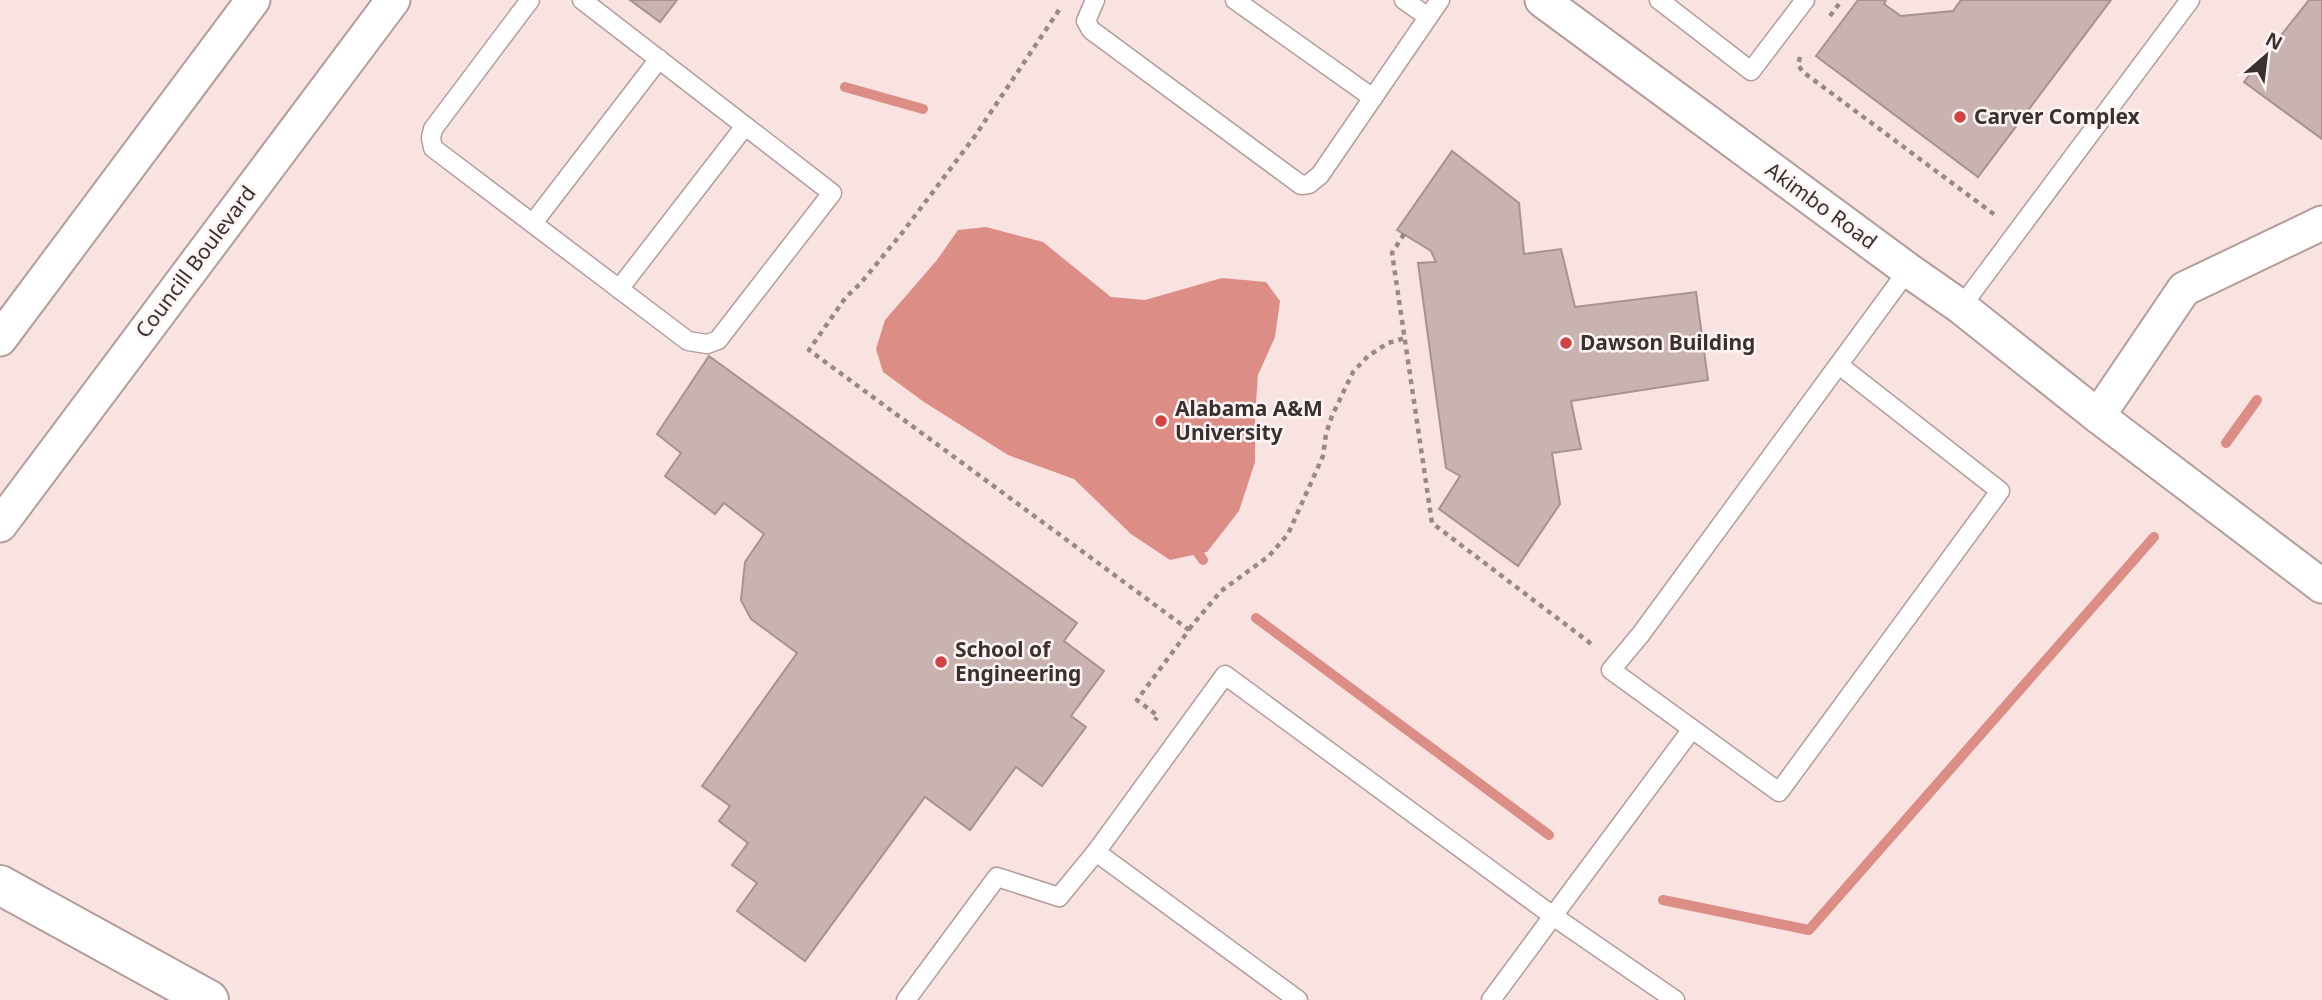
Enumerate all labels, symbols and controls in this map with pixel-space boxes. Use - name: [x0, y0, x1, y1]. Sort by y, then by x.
- north arrow: [2231, 21, 2301, 91]
- text: N: [2261, 26, 2287, 56]
- place label: Carver Complex: [1974, 102, 2141, 130]
- marker: Carver Complex: [1952, 109, 1968, 125]
- street label: Akimbo Road: [1760, 155, 1883, 255]
- street label: Councill Boulevard: [129, 180, 262, 343]
- place label: Dawson Building: [1580, 328, 1755, 356]
- marker: Dawson Building: [1558, 335, 1574, 351]
- place label: Alabama A&M University: [1175, 394, 1323, 446]
- marker: Alabama A&M University: [1153, 413, 1169, 429]
- place label: School of Engineering: [955, 635, 1081, 687]
- marker: School of Engineering: [933, 654, 949, 670]

